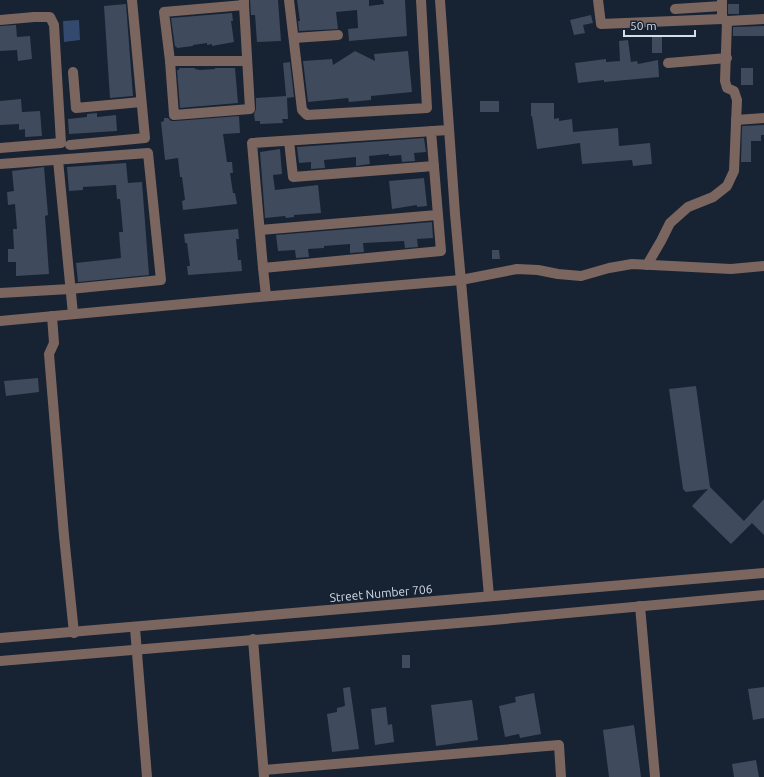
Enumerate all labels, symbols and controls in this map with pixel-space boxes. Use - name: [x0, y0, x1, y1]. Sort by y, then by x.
- scale bar: [624, 12, 695, 38]
- text: 50 m: [630, 19, 657, 32]
- street label: Street Number 706: [329, 582, 433, 604]

